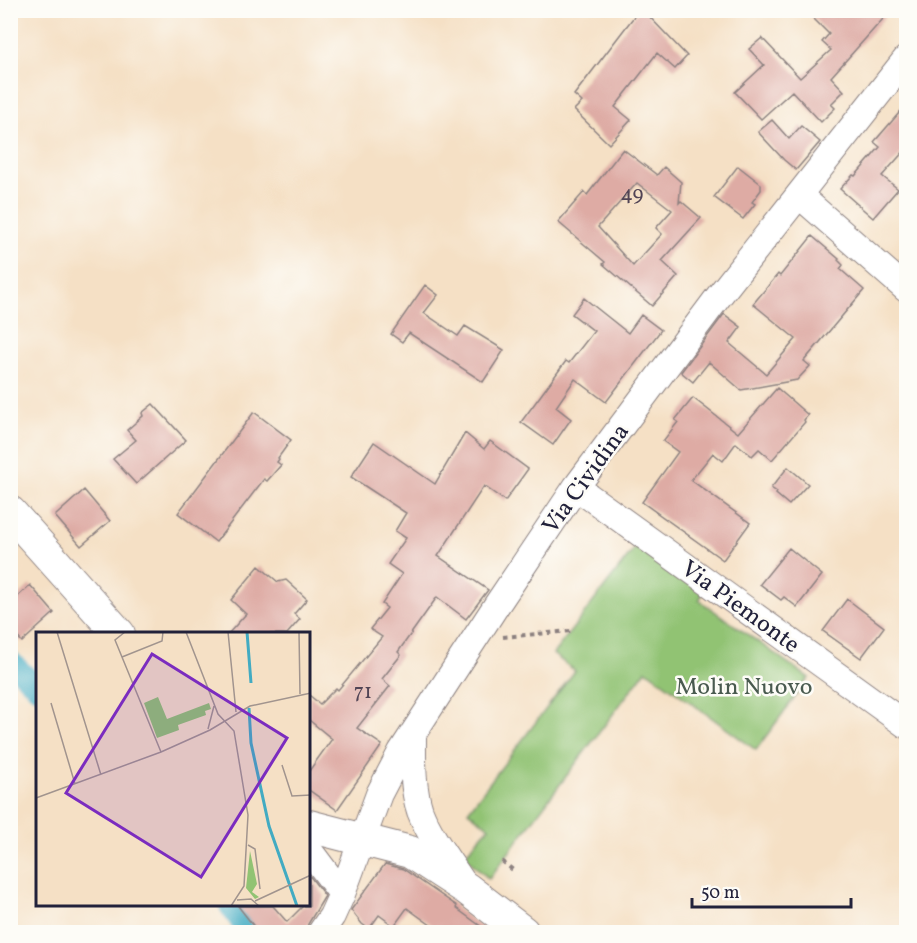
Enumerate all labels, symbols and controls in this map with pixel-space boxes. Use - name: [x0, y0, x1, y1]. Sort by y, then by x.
- house number: 49: [621, 180, 644, 209]
- street label: Via Cividina: [535, 417, 638, 541]
- street label: Via Piemonte: [673, 553, 806, 662]
- inset map: [36, 632, 310, 907]
- park label: Molin Nuovo: [676, 671, 813, 705]
- house number: 71: [354, 678, 372, 707]
- scale bar: [692, 871, 851, 909]
- text: 50 m: [701, 881, 740, 906]

